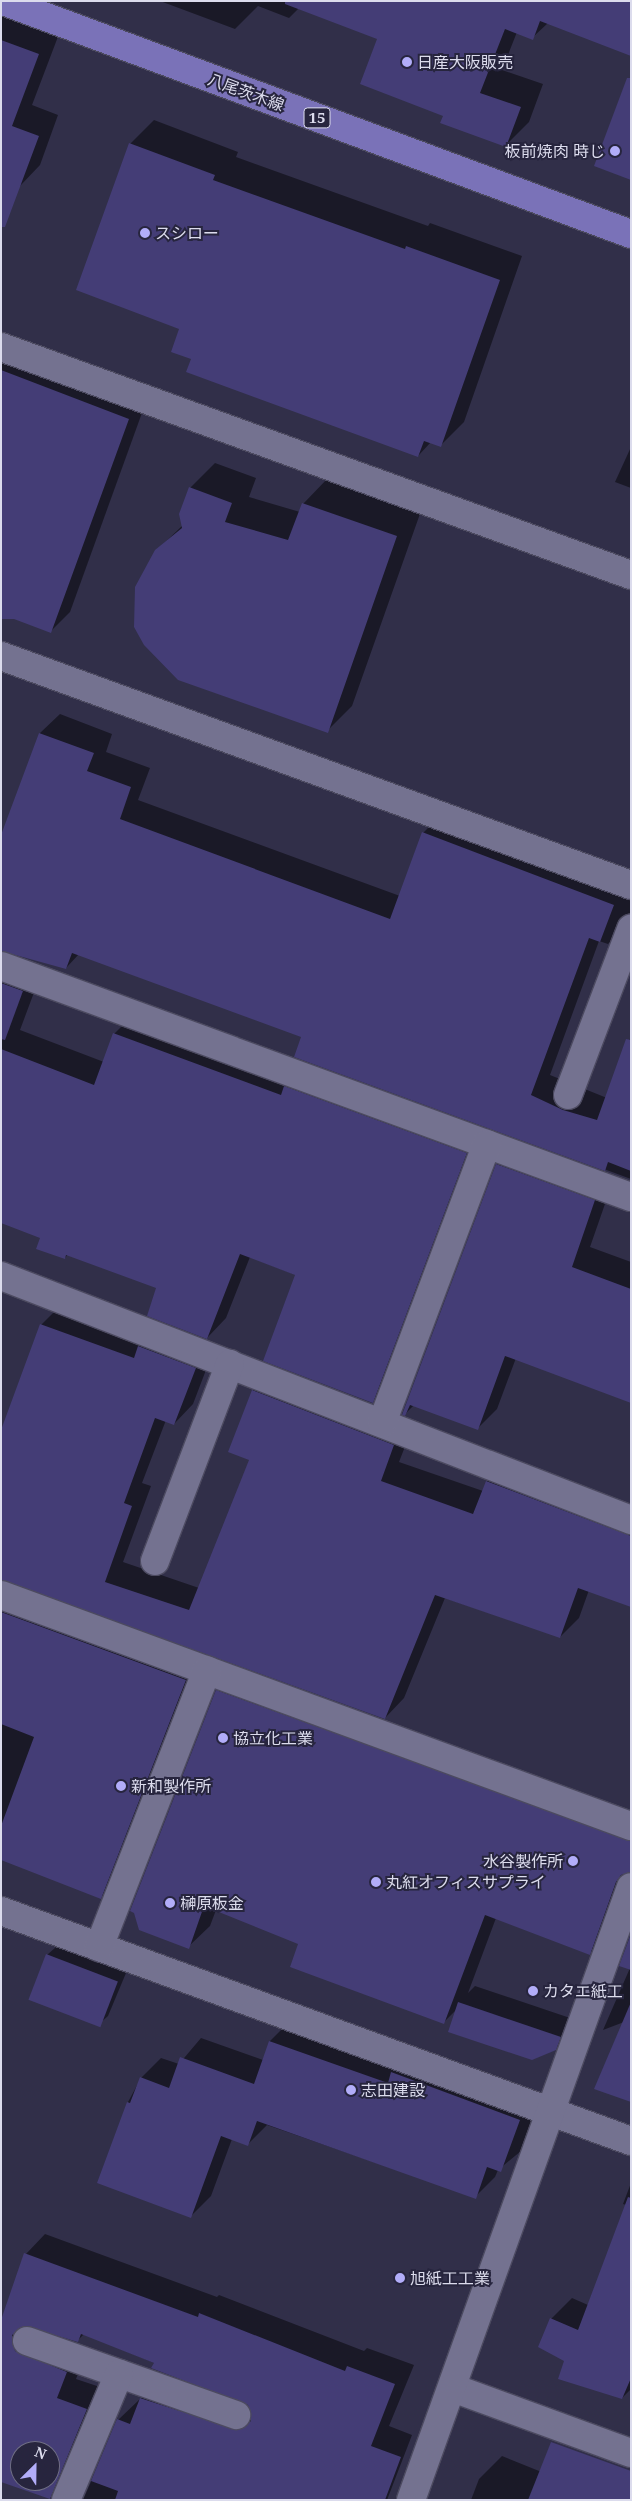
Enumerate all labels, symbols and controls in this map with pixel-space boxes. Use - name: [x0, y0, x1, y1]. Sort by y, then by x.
- place label: 日産大阪販売: [417, 52, 513, 72]
- marker: 日産大阪販売: [401, 56, 413, 68]
- street label: 八尾茨木線: [205, 69, 287, 115]
- road number: 15: [303, 106, 331, 130]
- place label: 板前焼肉 時じ: [505, 141, 605, 161]
- marker: 板前焼肉 時じ: [609, 145, 621, 157]
- place label: スシロー: [155, 223, 219, 243]
- marker: スシロー: [139, 227, 151, 239]
- place label: 協立化工業: [233, 1728, 313, 1748]
- marker: 協立化工業: [217, 1732, 229, 1744]
- place label: 新和製作所: [131, 1776, 211, 1796]
- marker: 新和製作所: [115, 1780, 127, 1792]
- place label: 水谷製作所: [483, 1851, 563, 1871]
- marker: 水谷製作所: [567, 1855, 579, 1867]
- place label: 丸紅オフィスサプライ: [386, 1872, 546, 1892]
- marker: 丸紅オフィスサプライ: [370, 1876, 382, 1888]
- place label: 榊原板金: [180, 1893, 244, 1913]
- marker: 榊原板金: [164, 1897, 176, 1909]
- place label: カタエ紙工: [543, 1981, 623, 2001]
- marker: カタエ紙工: [527, 1985, 539, 1997]
- place label: 志田建設: [361, 2080, 425, 2100]
- marker: 志田建設: [345, 2084, 357, 2096]
- place label: 旭紙工工業: [410, 2268, 490, 2288]
- marker: 旭紙工工業: [394, 2272, 406, 2284]
- north arrow: [10, 2441, 60, 2491]
- text: N: [32, 2442, 49, 2464]

